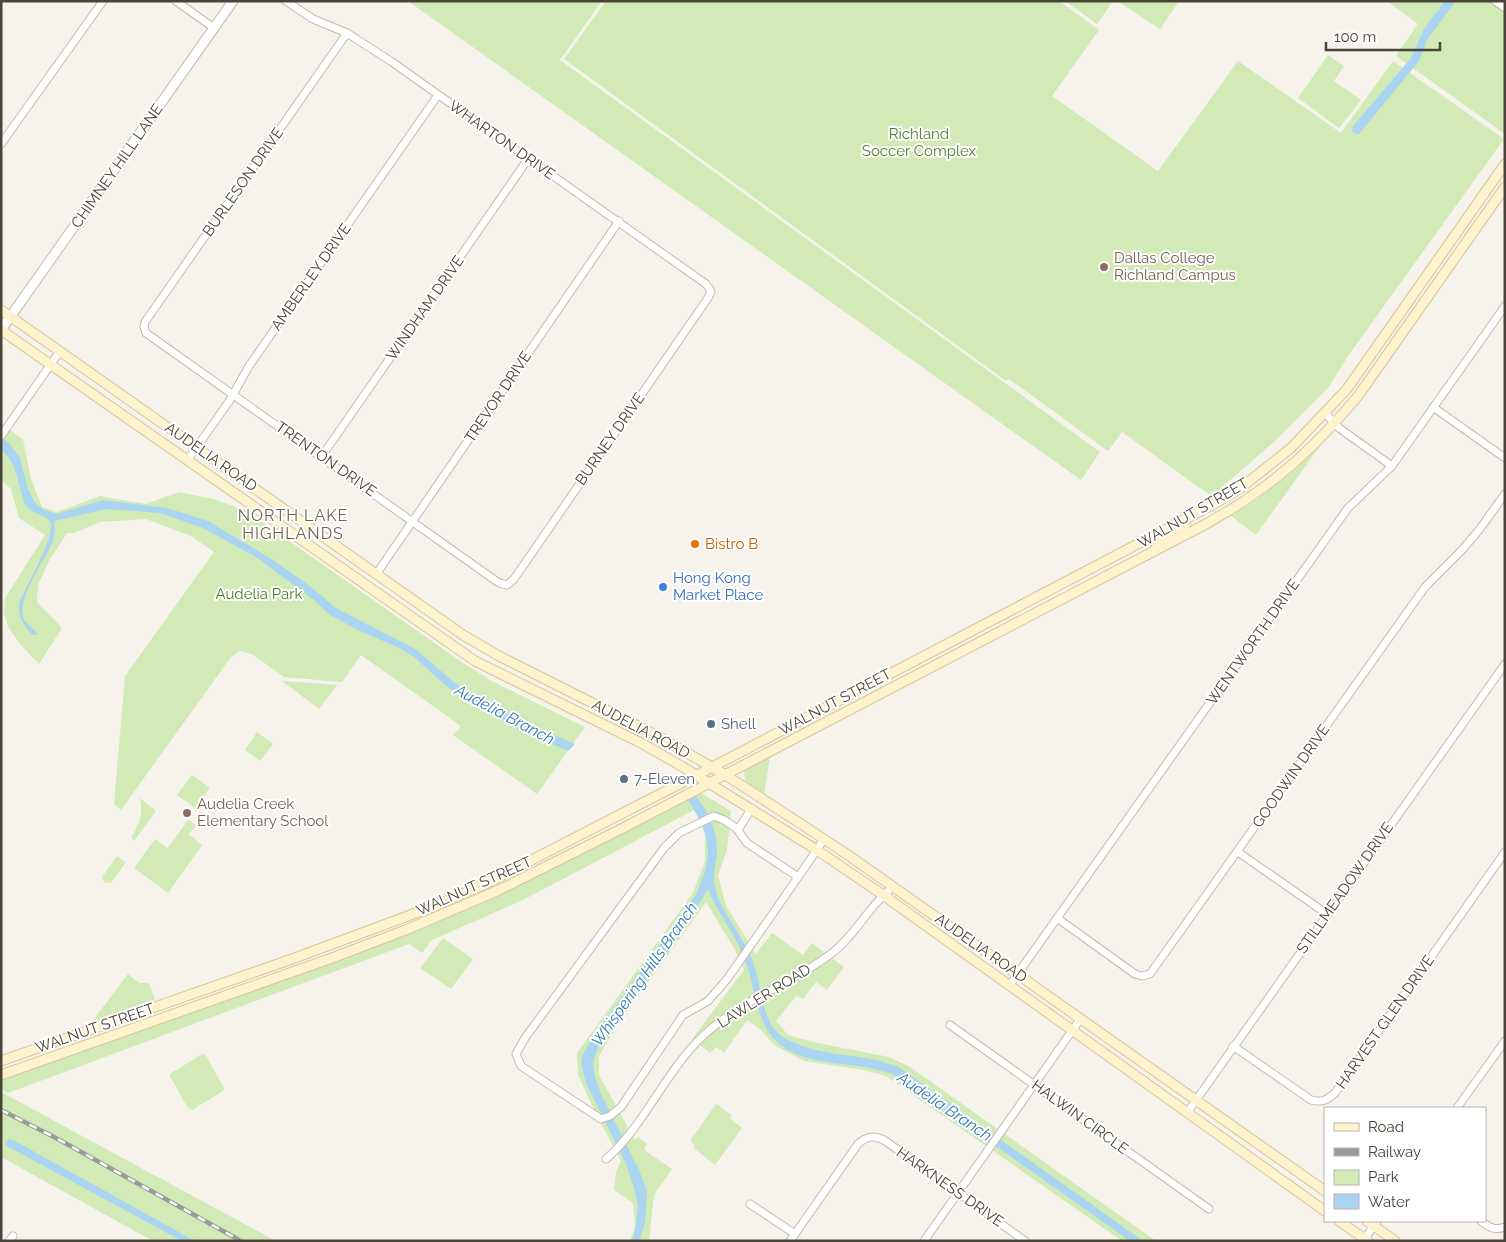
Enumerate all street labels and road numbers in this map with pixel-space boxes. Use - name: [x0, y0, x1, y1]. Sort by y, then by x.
- street label: WHARTON DRIVE: [445, 97, 559, 183]
- street label: CHIMNEY HILL LANE: [67, 101, 167, 231]
- street label: BURLESON DRIVE: [199, 124, 287, 240]
- street label: AMBERLEY DRIVE: [267, 220, 355, 334]
- street label: WINDHAM DRIVE: [382, 252, 468, 364]
- street label: TREVOR DRIVE: [461, 348, 535, 446]
- street label: BURNEY DRIVE: [572, 389, 648, 489]
- street label: TRENTON DRIVE: [272, 418, 380, 500]
- street label: AUDELIA ROAD: [161, 419, 261, 496]
- street label: WALNUT STREET: [1135, 474, 1251, 552]
- street label: WENTWORTH DRIVE: [1203, 576, 1303, 708]
- street label: WALNUT STREET: [776, 665, 894, 739]
- street label: AUDELIA ROAD: [589, 696, 693, 763]
- street label: GOODWIN DRIVE: [1249, 721, 1333, 831]
- street label: STILLMEADOW DRIVE: [1293, 819, 1397, 957]
- street label: WALNUT STREET: [413, 852, 535, 920]
- street label: AUDELIA ROAD: [931, 910, 1031, 987]
- street label: HARVEST GLEN DRIVE: [1332, 952, 1438, 1092]
- street label: LAWLER ROAD: [714, 960, 814, 1032]
- street label: WALNUT STREET: [33, 999, 157, 1057]
- street label: HALWIN CIRCLE: [1028, 1076, 1132, 1158]
- street label: HARKNESS DRIVE: [893, 1143, 1007, 1231]

